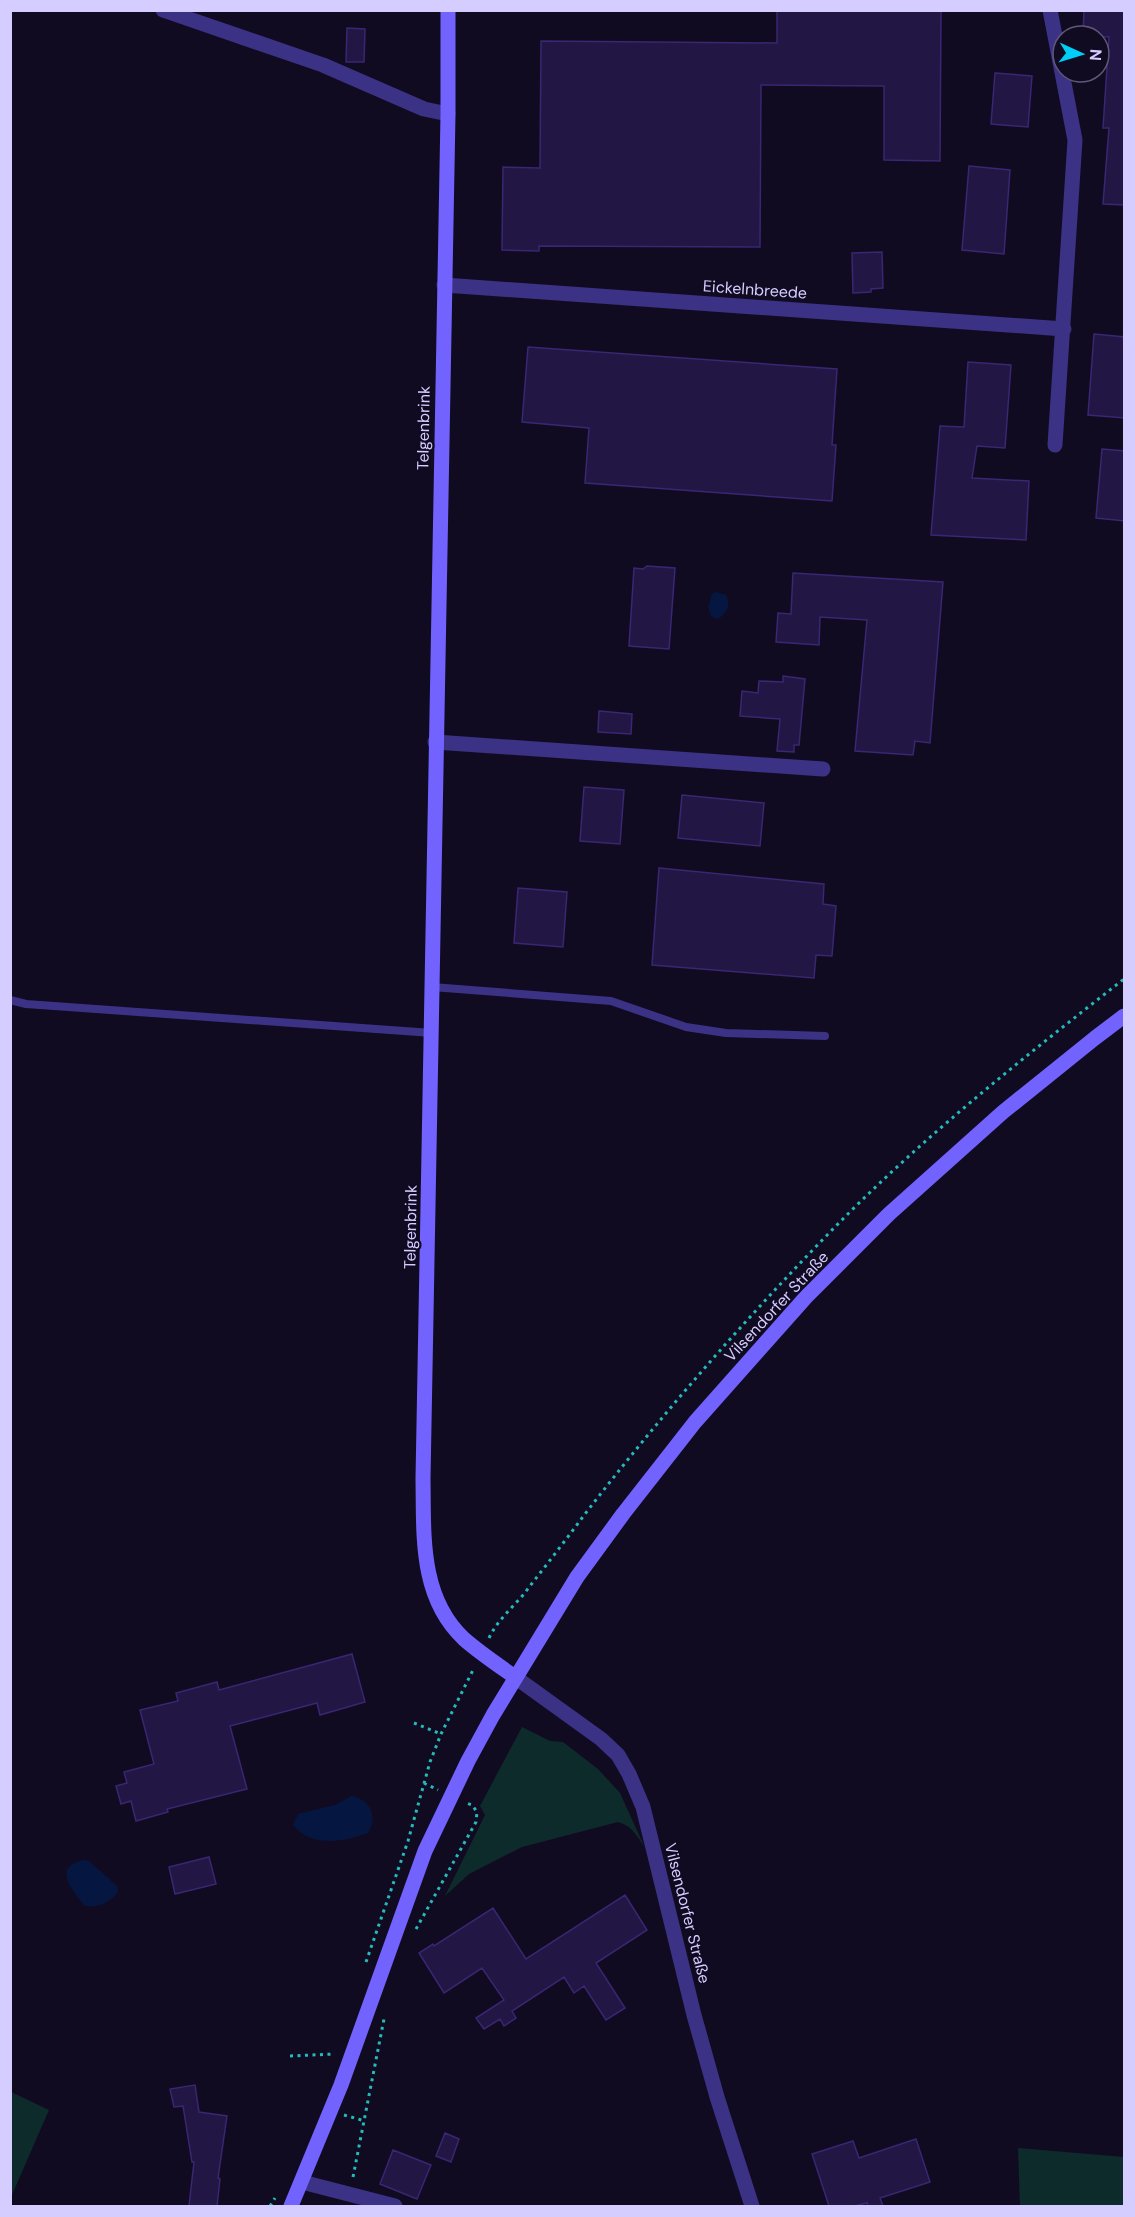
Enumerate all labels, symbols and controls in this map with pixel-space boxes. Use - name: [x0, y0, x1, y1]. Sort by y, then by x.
- north arrow: [1051, 24, 1111, 84]
- text: N: [1085, 48, 1106, 62]
- street label: Eickelnbreede: [702, 275, 808, 304]
- street label: Telgenbrink: [412, 386, 435, 470]
- street label: Telgenbrink: [399, 1185, 422, 1269]
- street label: Vilsendorfer Straße: [720, 1247, 833, 1366]
- street label: Vilsendorfer Straße: [660, 1841, 715, 1985]

